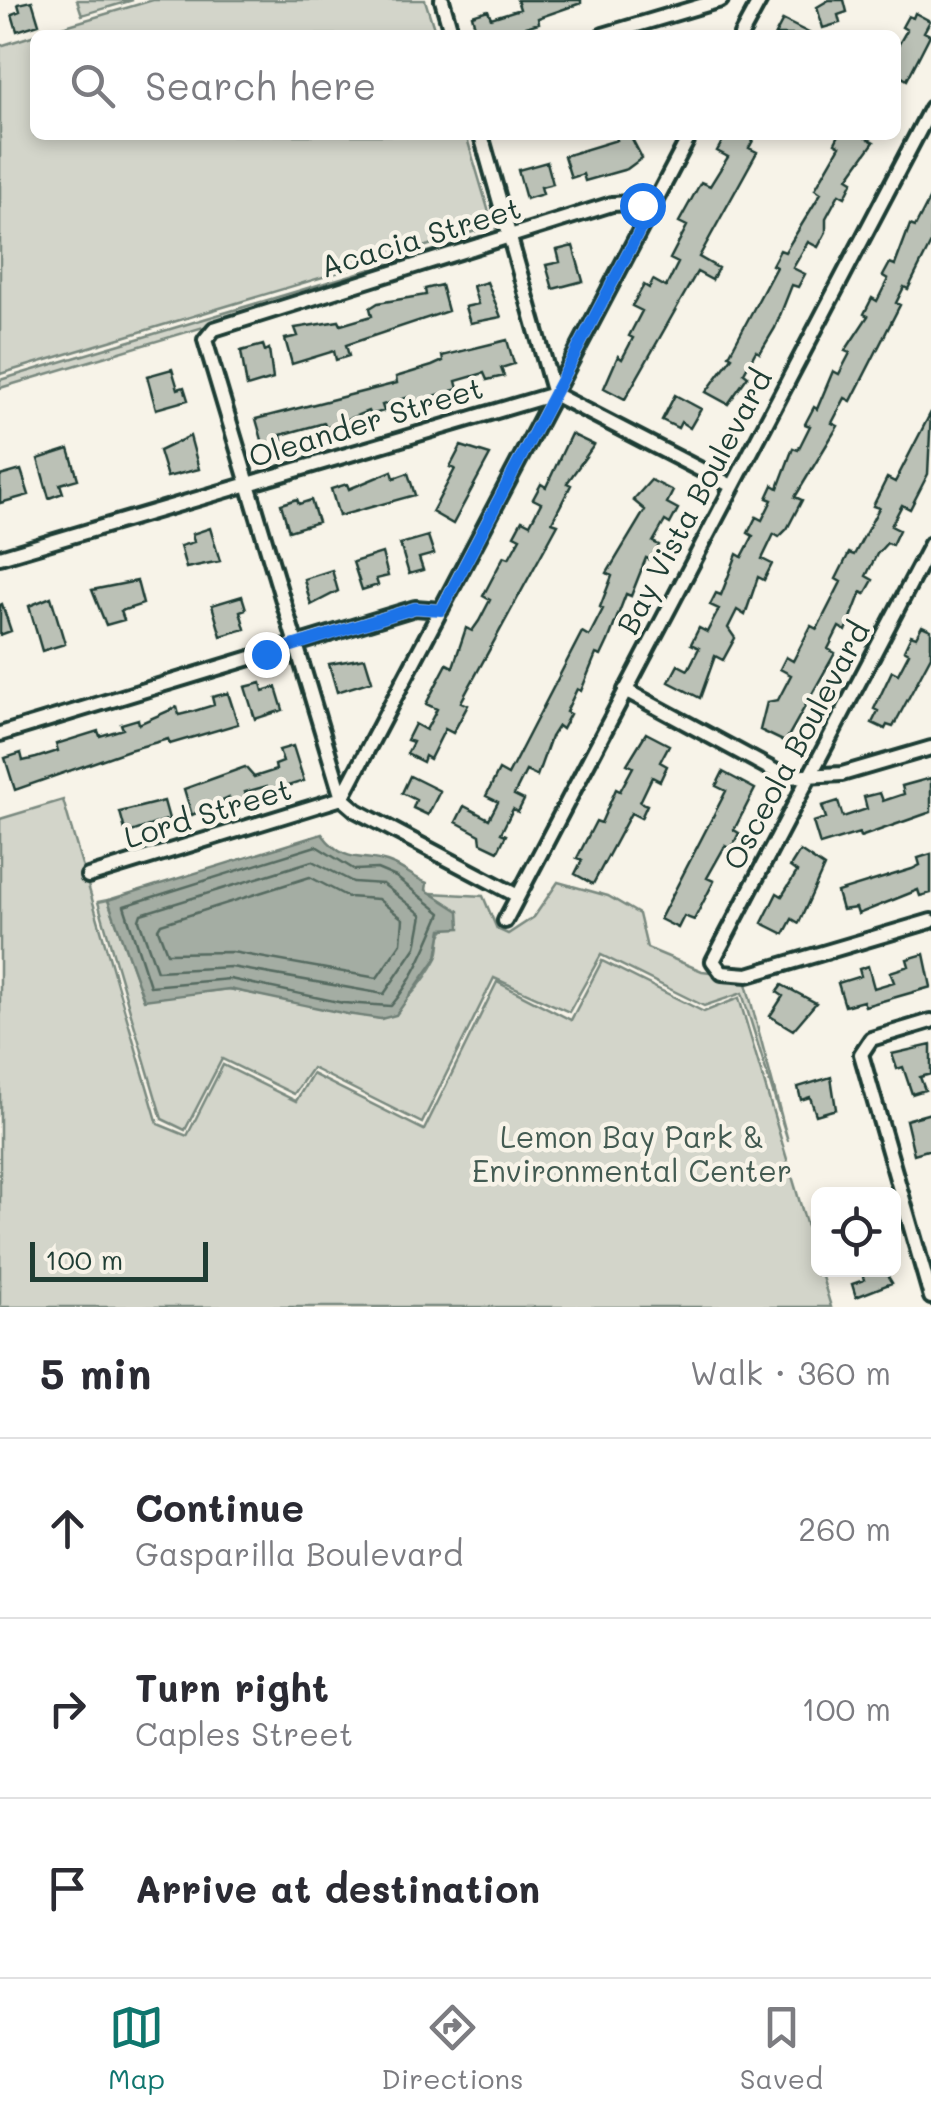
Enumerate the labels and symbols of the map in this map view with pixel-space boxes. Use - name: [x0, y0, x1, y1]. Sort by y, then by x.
- route start: [620, 183, 666, 229]
- street label: Acacia Street: [315, 187, 526, 286]
- street label: Bay Vista Boulevard: [606, 362, 780, 641]
- street label: Oleander Street: [243, 366, 487, 476]
- street label: Osceola Boulevard: [713, 614, 878, 876]
- route end: [244, 632, 290, 678]
- street label: Lord Street: [119, 768, 296, 856]
- park label: Lemon Bay Park & Environmental Center: [472, 1116, 792, 1190]
- scale bar: [30, 1237, 208, 1282]

